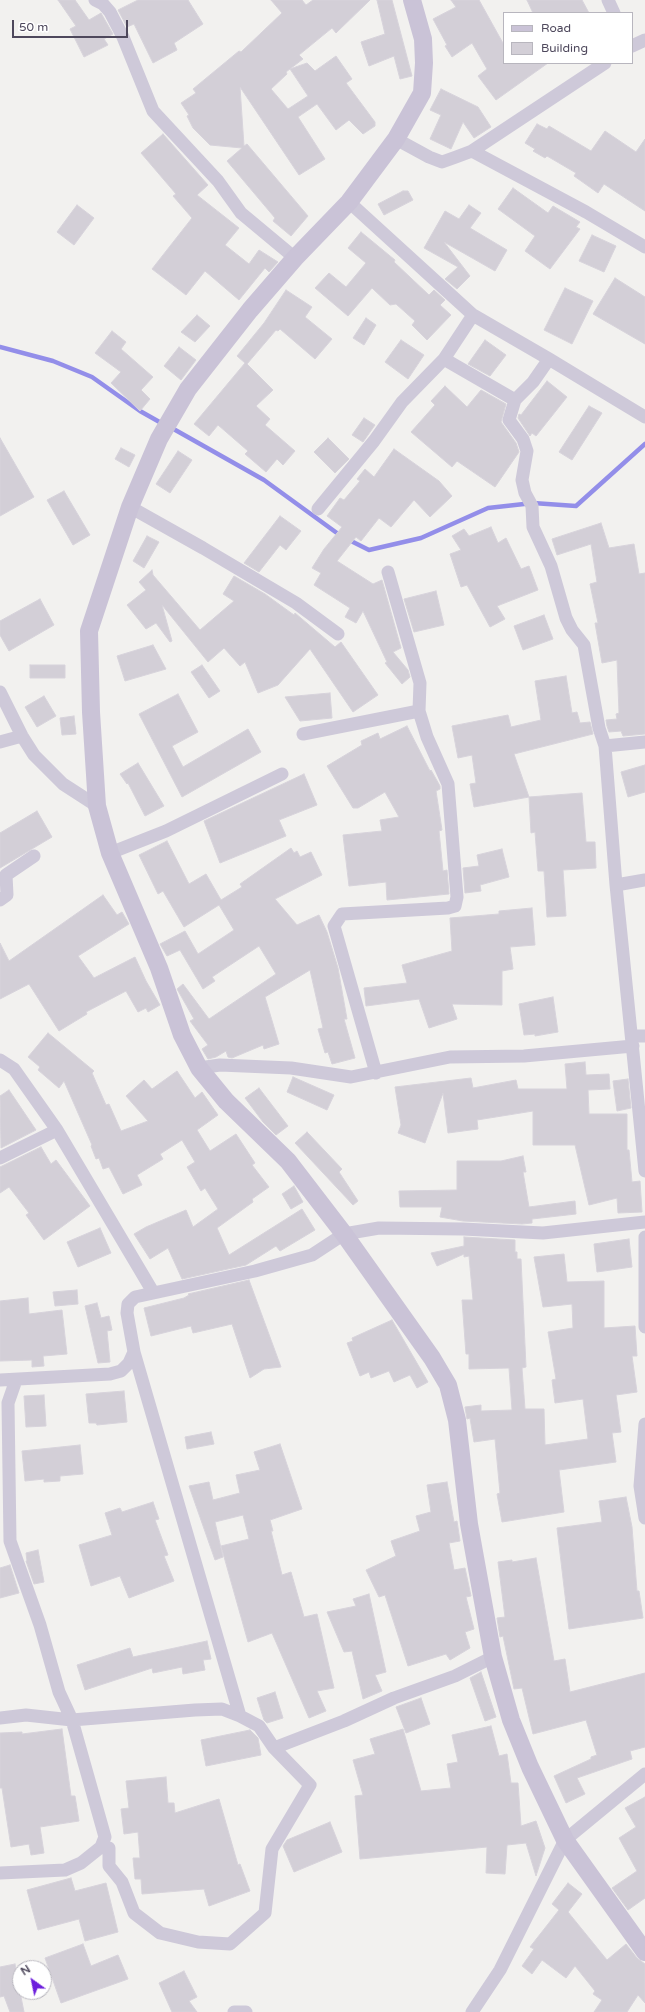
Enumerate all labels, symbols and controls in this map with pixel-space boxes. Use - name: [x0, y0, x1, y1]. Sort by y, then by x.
- scale bar: [14, 12, 130, 38]
- legend: [503, 12, 633, 64]
- text: 50 m: [19, 20, 48, 34]
- text: Road: [541, 21, 571, 35]
- text: Building: [541, 41, 588, 55]
- north arrow: [12, 1960, 52, 2000]
- text: N: [18, 1962, 33, 1978]

